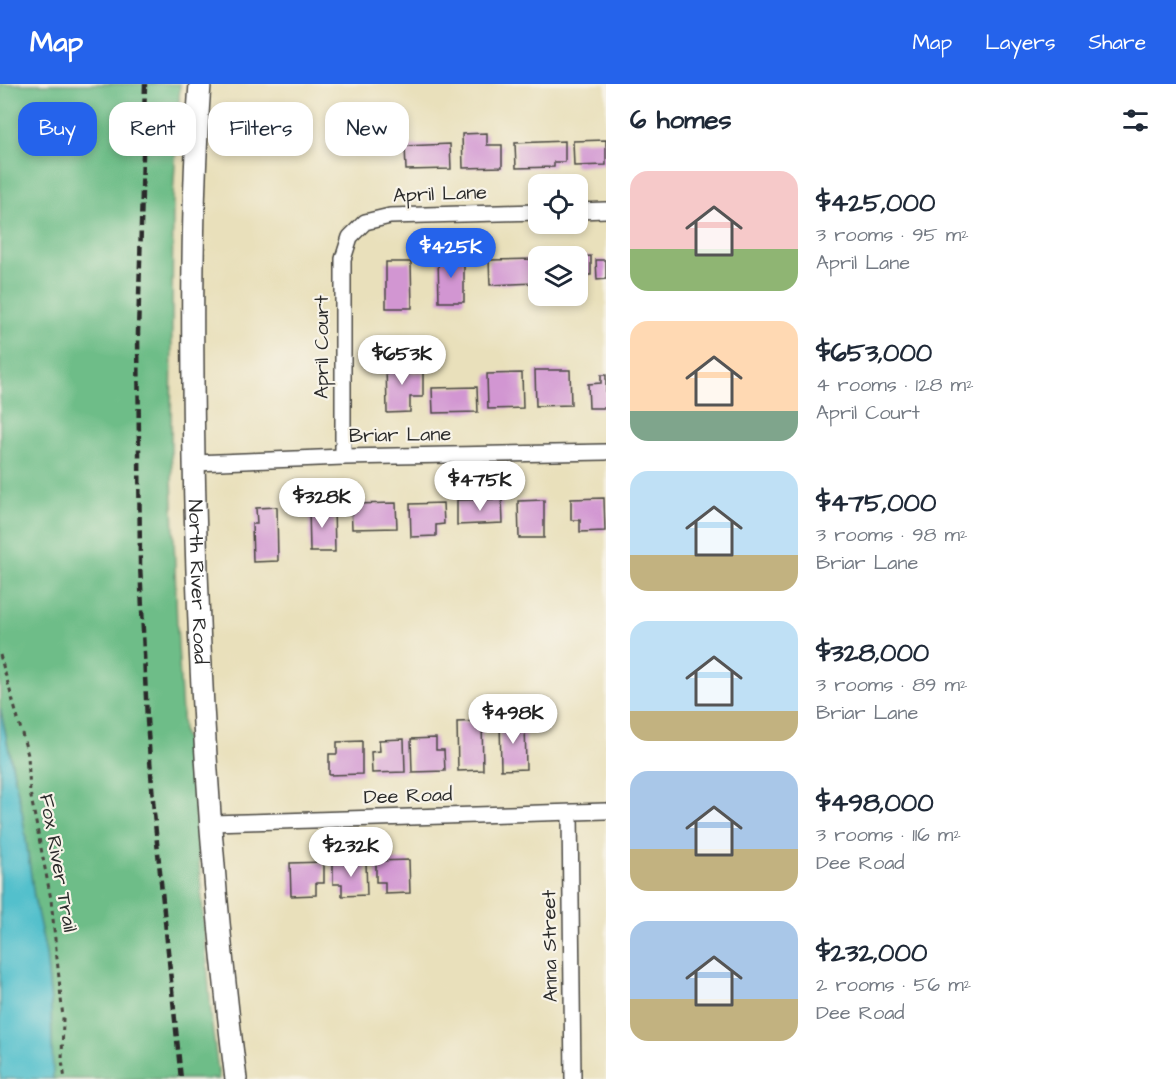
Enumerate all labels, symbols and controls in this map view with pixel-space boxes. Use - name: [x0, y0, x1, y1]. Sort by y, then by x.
- text: Map: [30, 23, 83, 62]
- text: Map: [912, 28, 952, 57]
- text: Layers: [985, 28, 1055, 57]
- text: Share: [1088, 28, 1146, 57]
- chip: Buy: [18, 102, 97, 156]
- chip: Rent: [109, 102, 196, 156]
- chip: Filters: [208, 102, 313, 156]
- chip: New: [325, 102, 409, 156]
- text: 6 homes: [630, 102, 732, 138]
- icon: filters: [1119, 104, 1152, 137]
- map controls: [528, 174, 588, 306]
- button: locate: [528, 174, 588, 234]
- street label: April Lane: [393, 178, 488, 210]
- text: $425,000: [816, 185, 935, 221]
- icon: home: [678, 195, 750, 267]
- text: 3 rooms · 95 m²: [816, 221, 969, 249]
- pin: $425K: [409, 228, 493, 279]
- text: $425K: [420, 233, 482, 261]
- button: layers: [528, 246, 588, 306]
- text: April Lane: [816, 249, 910, 277]
- street label: April Court: [308, 295, 336, 399]
- pin: $653K: [360, 335, 444, 386]
- text: $653,000: [816, 335, 932, 371]
- text: $653K: [372, 340, 432, 368]
- icon: home: [678, 345, 750, 417]
- text: 4 rooms · 128 m²: [816, 371, 974, 399]
- text: April Court: [816, 399, 920, 427]
- street label: Briar Lane: [349, 420, 452, 450]
- pin: $475K: [438, 461, 522, 512]
- text: $475K: [448, 466, 512, 494]
- pin: $328K: [280, 478, 364, 529]
- text: $328K: [293, 483, 351, 511]
- text: $475,000: [816, 485, 936, 521]
- icon: home: [678, 495, 750, 567]
- street label: North River Road: [181, 499, 215, 665]
- text: 3 rooms · 98 m²: [816, 521, 968, 549]
- text: Briar Lane: [816, 549, 918, 577]
- text: $328,000: [816, 635, 929, 671]
- icon: home: [678, 645, 750, 717]
- text: 3 rooms · 89 m²: [816, 671, 968, 699]
- pin: $498K: [471, 694, 555, 745]
- text: $498K: [482, 699, 544, 727]
- text: Briar Lane: [816, 699, 918, 727]
- street label: Dee Road: [363, 780, 453, 812]
- text: $498,000: [816, 785, 934, 821]
- street label: Fox River Trail: [32, 792, 84, 934]
- icon: home: [678, 795, 750, 867]
- text: 3 rooms · 116 m²: [816, 821, 961, 849]
- pin: $232K: [309, 827, 393, 878]
- text: $232K: [323, 832, 379, 860]
- text: Dee Road: [816, 849, 905, 877]
- street label: Anna Street: [535, 889, 565, 1003]
- text: $232,000: [816, 935, 927, 971]
- icon: home: [678, 945, 750, 1017]
- text: 2 rooms · 56 m²: [816, 971, 971, 999]
- text: Dee Road: [816, 999, 905, 1027]

